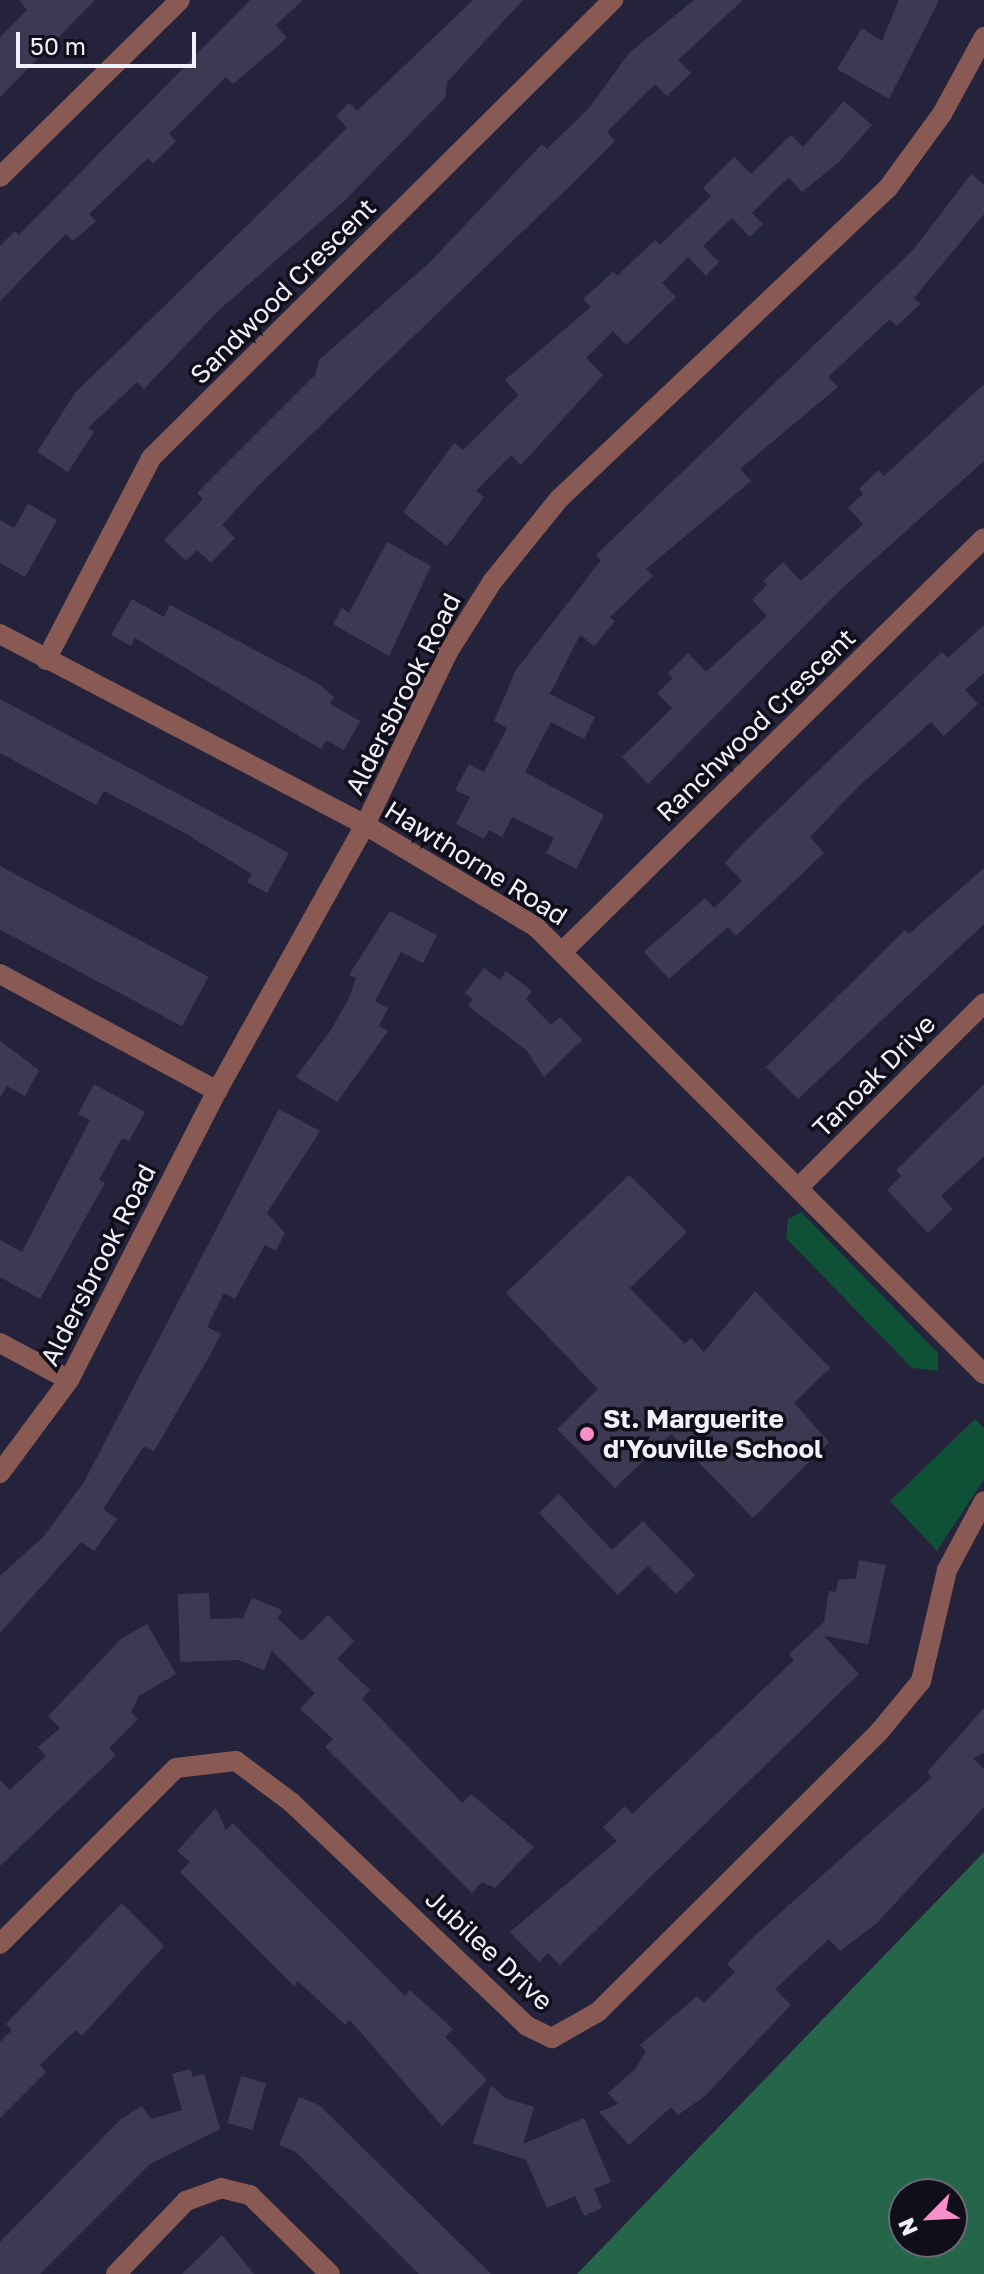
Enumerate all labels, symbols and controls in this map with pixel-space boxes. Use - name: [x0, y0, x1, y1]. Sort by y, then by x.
- scale bar: [20, 16, 200, 66]
- text: 50 m: [30, 31, 86, 60]
- street label: Sandwood Crescent: [184, 192, 382, 390]
- street label: Aldersbrook Road: [339, 588, 467, 800]
- street label: Ranchwood Crescent: [650, 622, 862, 828]
- street label: Hawthorne Road: [379, 794, 573, 932]
- street label: Tanoak Drive: [806, 1008, 942, 1144]
- street label: Aldersbrook Road: [34, 1159, 162, 1371]
- place label: St. Marguerite d'Youville School: [603, 1403, 823, 1464]
- marker: St. Marguerite d'Youville School: [578, 1425, 596, 1443]
- street label: Jubilee Drive: [419, 1883, 559, 2017]
- north arrow: [888, 2178, 968, 2258]
- text: N: [892, 2214, 923, 2240]

